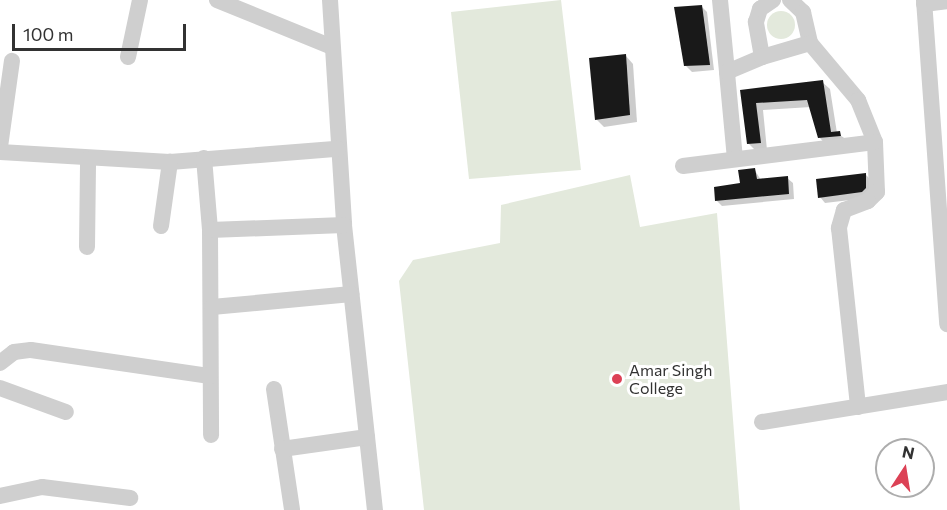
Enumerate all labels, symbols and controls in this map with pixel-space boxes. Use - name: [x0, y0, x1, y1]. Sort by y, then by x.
- scale bar: [15, 12, 189, 50]
- text: 100 m: [23, 23, 73, 45]
- place label: Amar Singh College: [629, 360, 712, 398]
- marker: Amar Singh College: [610, 372, 624, 386]
- north arrow: [875, 438, 935, 498]
- text: N: [901, 441, 916, 462]

